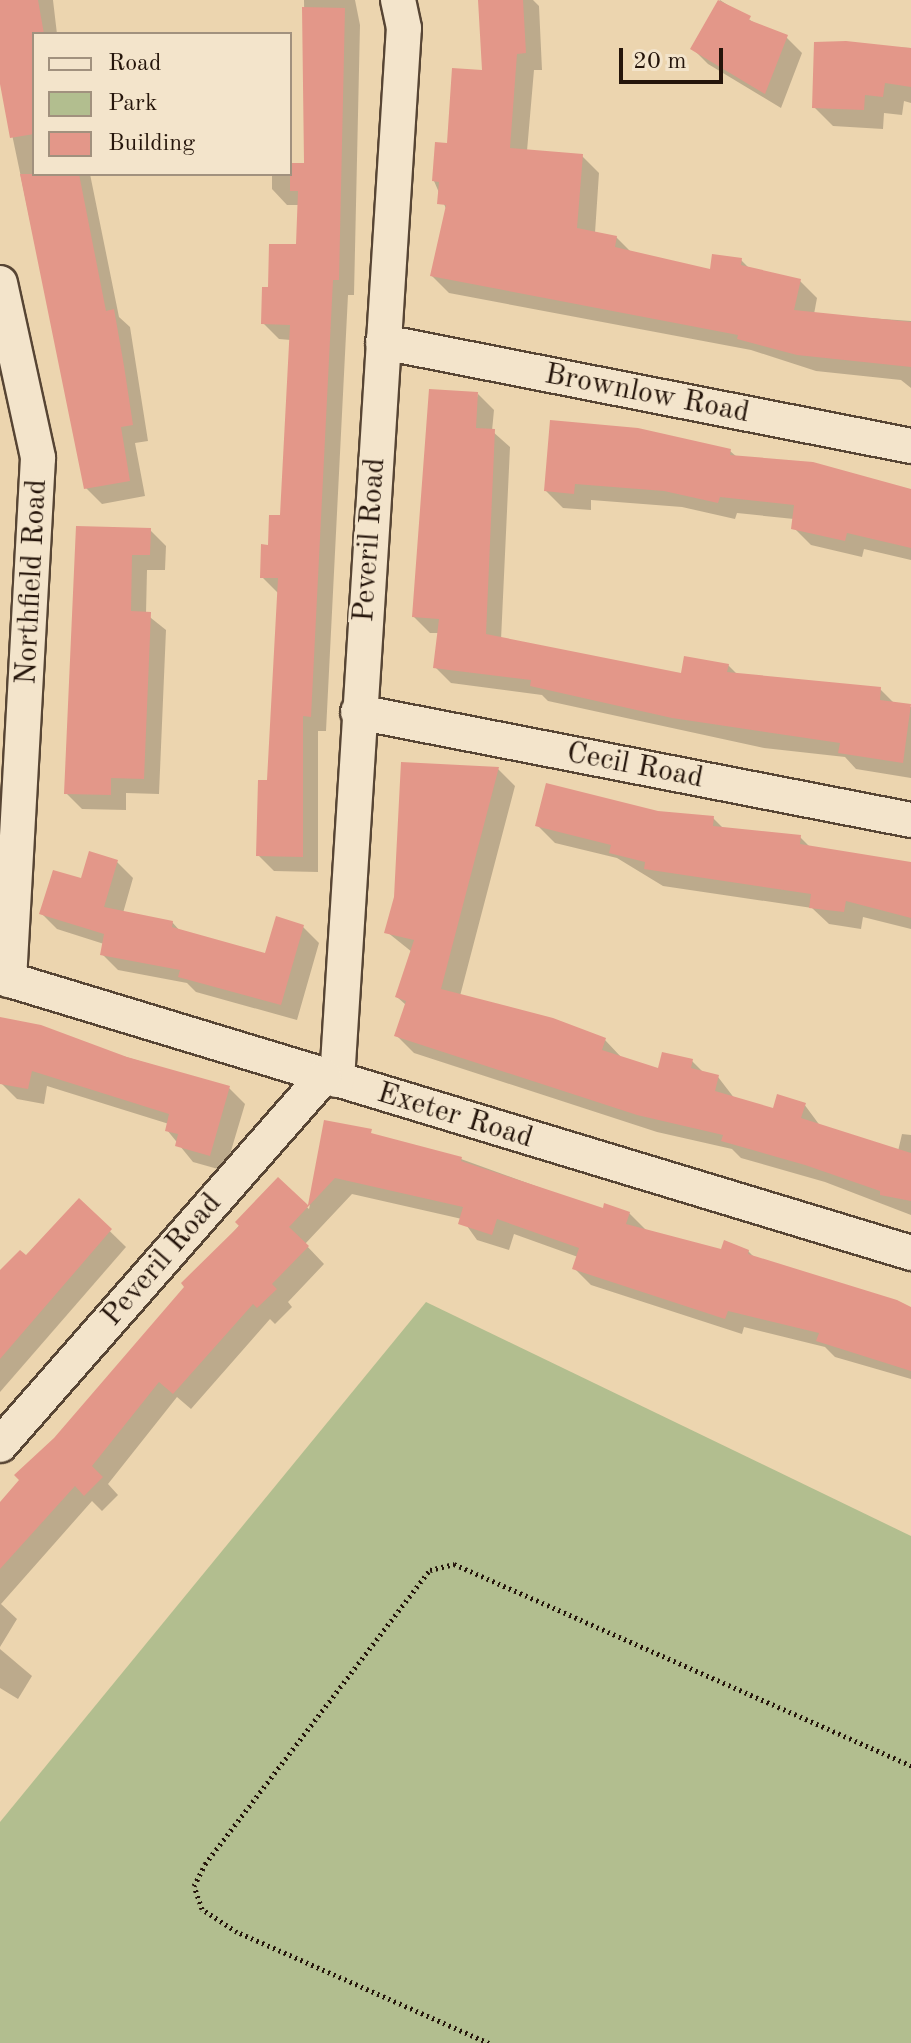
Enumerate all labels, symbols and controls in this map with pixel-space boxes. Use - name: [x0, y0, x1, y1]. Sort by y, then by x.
- legend: [32, 32, 292, 176]
- scale bar: [623, 32, 727, 82]
- text: 20 m: [633, 50, 687, 74]
- text: Road: [108, 52, 161, 76]
- text: Park: [108, 92, 157, 116]
- text: Building: [108, 132, 195, 156]
- street label: Brownlow Road: [542, 356, 752, 432]
- street label: Peveril Road: [346, 457, 394, 623]
- street label: Northfield Road: [9, 478, 55, 686]
- street label: Cecil Road: [564, 735, 706, 797]
- street label: Exeter Road: [373, 1075, 537, 1157]
- street label: Peveril Road: [94, 1186, 230, 1334]

